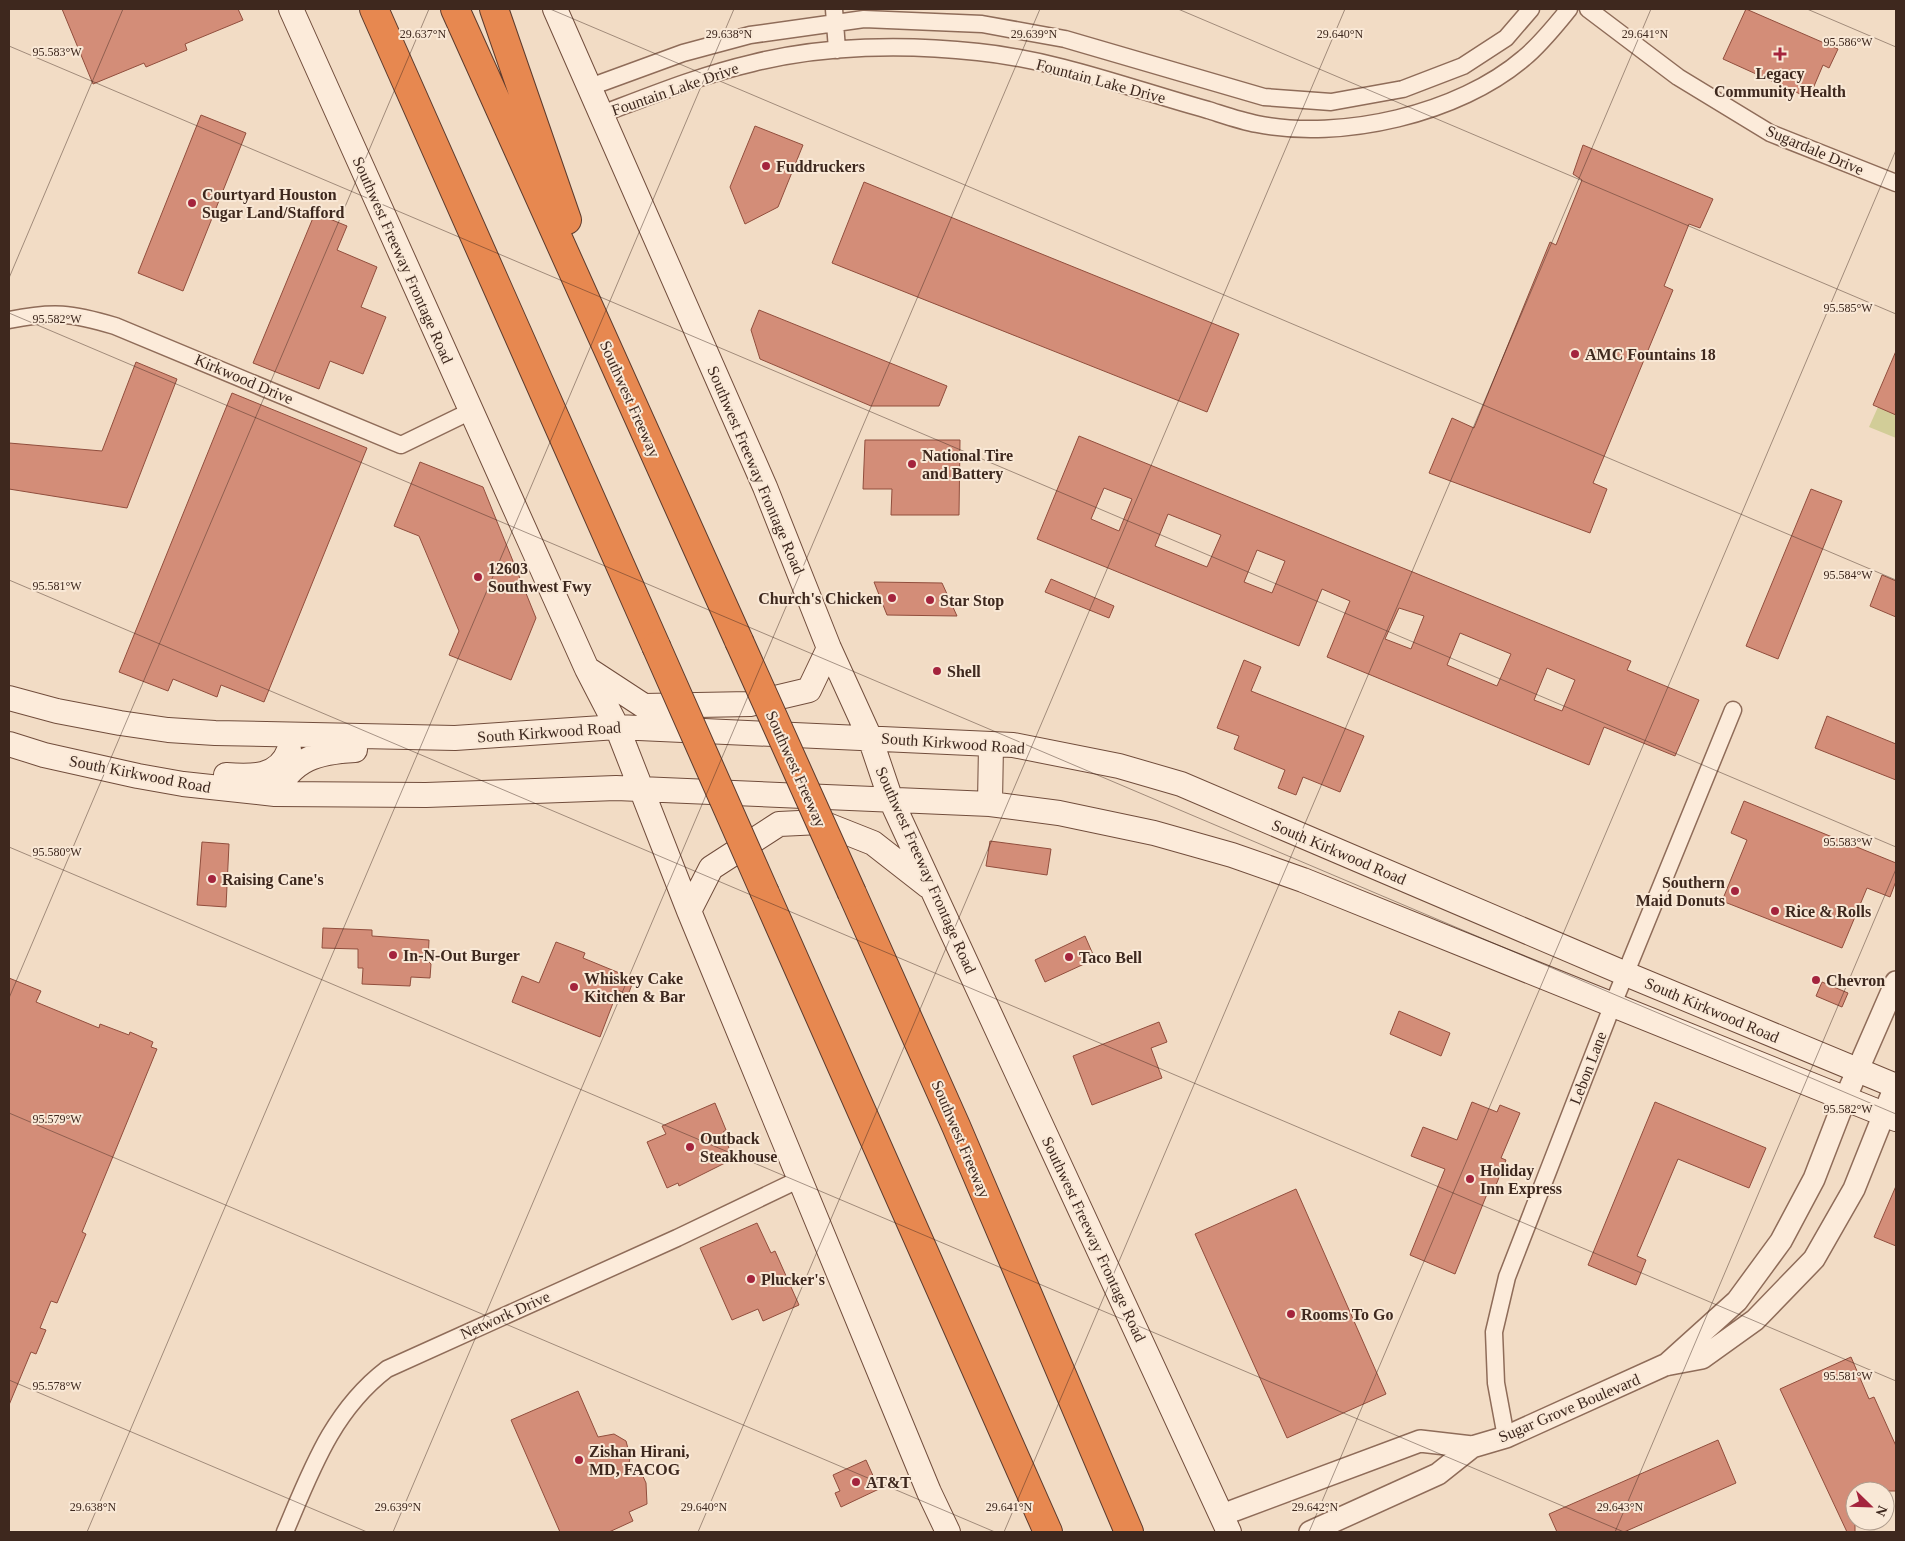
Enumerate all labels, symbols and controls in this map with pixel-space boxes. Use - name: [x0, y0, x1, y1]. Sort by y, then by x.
- text: 29.637°N: [400, 27, 447, 41]
- text: 29.638°N: [706, 27, 753, 41]
- text: 29.639°N: [1011, 27, 1058, 41]
- text: 29.640°N: [1317, 27, 1364, 41]
- text: 29.641°N: [1622, 27, 1669, 41]
- text: 95.586°W: [1823, 35, 1873, 49]
- text: 95.583°W: [32, 45, 82, 59]
- marker: Legacy Community Health: [1773, 47, 1787, 61]
- street label: Fountain Lake Drive: [1034, 56, 1168, 106]
- street label: Fountain Lake Drive: [609, 59, 741, 119]
- place label: Legacy Community Health: [1714, 65, 1846, 101]
- street label: Sugardale Drive: [1763, 122, 1866, 179]
- street label: Southwest Freeway Frontage Road: [349, 154, 456, 366]
- place label: Fuddruckers: [776, 158, 865, 175]
- marker: Fuddruckers: [760, 160, 772, 172]
- place label: Courtyard Houston Sugar Land/Stafford: [202, 186, 345, 222]
- marker: Courtyard Houston Sugar Land/Stafford: [186, 197, 198, 209]
- text: 95.585°W: [1823, 301, 1873, 315]
- text: 95.582°W: [32, 312, 82, 326]
- street label: Southwest Freeway: [596, 338, 663, 460]
- place label: AMC Fountains 18: [1585, 346, 1716, 363]
- marker: AMC Fountains 18: [1569, 348, 1581, 360]
- street label: Kirkwood Drive: [192, 351, 296, 407]
- street label: Southwest Freeway Frontage Road: [703, 363, 808, 577]
- place label: National Tire and Battery: [922, 447, 1013, 483]
- marker: National Tire and Battery: [906, 458, 918, 470]
- place label: 12603 Southwest Fwy: [488, 560, 592, 596]
- text: 95.584°W: [1823, 568, 1873, 582]
- marker: 12603 Southwest Fwy: [472, 571, 484, 583]
- text: 95.581°W: [32, 579, 82, 593]
- place label: Church's Chicken: [758, 590, 882, 607]
- marker: Church's Chicken: [886, 592, 898, 604]
- place label: Star Stop: [940, 592, 1004, 610]
- marker: Star Stop: [924, 594, 936, 606]
- place label: Shell: [947, 663, 981, 680]
- marker: Shell: [931, 665, 943, 677]
- street label: Southwest Freeway: [762, 708, 829, 830]
- street label: South Kirkwood Road: [477, 718, 621, 746]
- street label: South Kirkwood Road: [881, 729, 1025, 757]
- street label: South Kirkwood Road: [68, 752, 212, 796]
- street label: Southwest Freeway Frontage Road: [872, 764, 979, 976]
- street label: South Kirkwood Road: [1269, 816, 1409, 888]
- text: 95.583°W: [1823, 835, 1873, 849]
- text: 95.580°W: [32, 845, 82, 859]
- place label: Raising Cane's: [222, 871, 324, 889]
- marker: Raising Cane's: [206, 873, 218, 885]
- place label: Southern Maid Donuts: [1636, 874, 1725, 909]
- marker: Southern Maid Donuts: [1729, 885, 1741, 897]
- place label: Rice & Rolls: [1785, 903, 1871, 920]
- marker: Rice & Rolls: [1769, 905, 1781, 917]
- place label: In-N-Out Burger: [403, 947, 520, 965]
- marker: In-N-Out Burger: [387, 949, 399, 961]
- place label: Taco Bell: [1079, 949, 1143, 966]
- marker: Taco Bell: [1063, 951, 1075, 963]
- place label: Whiskey Cake Kitchen & Bar: [584, 970, 685, 1005]
- place label: Chevron: [1826, 972, 1885, 989]
- street label: South Kirkwood Road: [1642, 974, 1782, 1046]
- marker: Chevron: [1810, 974, 1822, 986]
- marker: Whiskey Cake Kitchen & Bar: [568, 981, 580, 993]
- street label: Lebon Lane: [1566, 1029, 1610, 1107]
- street label: Southwest Freeway: [928, 1078, 993, 1201]
- text: 95.582°W: [1823, 1102, 1873, 1116]
- text: 95.579°W: [32, 1112, 82, 1126]
- place label: Outback Steakhouse: [700, 1130, 777, 1165]
- street label: Southwest Freeway Frontage Road: [1038, 1134, 1149, 1345]
- marker: Outback Steakhouse: [684, 1141, 696, 1153]
- place label: Holiday Inn Express: [1480, 1162, 1562, 1198]
- marker: Holiday Inn Express: [1464, 1173, 1476, 1185]
- place label: Plucker's: [761, 1271, 825, 1288]
- marker: Plucker's: [745, 1273, 757, 1285]
- street label: Network Drive: [457, 1288, 553, 1342]
- place label: Rooms To Go: [1301, 1306, 1393, 1323]
- marker: Rooms To Go: [1285, 1308, 1297, 1320]
- text: 95.581°W: [1823, 1369, 1873, 1383]
- street label: Sugar Grove Boulevard: [1496, 1370, 1643, 1446]
- text: 95.578°W: [32, 1379, 82, 1393]
- place label: Zishan Hirani, MD, FACOG: [589, 1443, 689, 1478]
- marker: Zishan Hirani, MD, FACOG: [573, 1454, 585, 1466]
- place label: AT&T: [866, 1474, 911, 1491]
- marker: AT&T: [850, 1476, 862, 1488]
- north arrow: [1845, 1481, 1895, 1531]
- text: 29.638°N: [70, 1500, 117, 1514]
- text: 29.639°N: [375, 1500, 422, 1514]
- text: 29.640°N: [681, 1500, 728, 1514]
- text: 29.641°N: [986, 1500, 1033, 1514]
- text: 29.642°N: [1292, 1500, 1339, 1514]
- text: 29.643°N: [1597, 1500, 1644, 1514]
- text: N: [1873, 1503, 1890, 1518]

